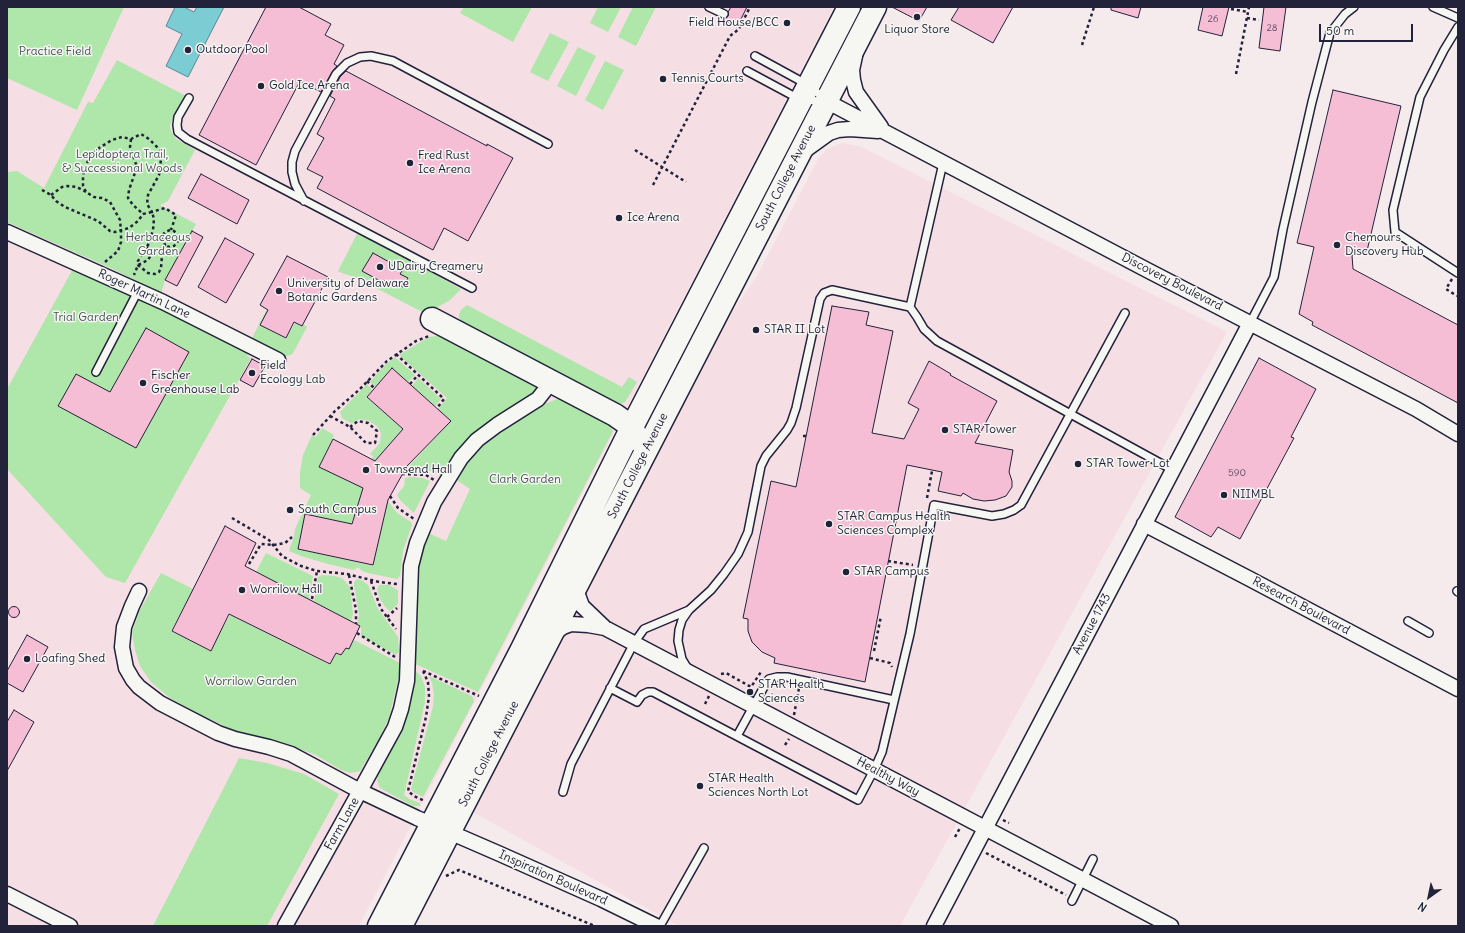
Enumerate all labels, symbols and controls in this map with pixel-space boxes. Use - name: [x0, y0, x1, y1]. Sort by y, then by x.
- marker: Liquor Store: [912, 12, 922, 22]
- house number: 26: [1207, 13, 1219, 25]
- place label: Field House/BCC: [688, 16, 779, 30]
- scale bar: [1321, 16, 1415, 42]
- marker: Field House/BCC: [782, 18, 792, 28]
- house number: 28: [1266, 22, 1278, 34]
- place label: Liquor Store: [884, 23, 950, 37]
- text: 50 m: [1326, 23, 1354, 38]
- place label: Outdoor Pool: [196, 43, 268, 57]
- park label: Practice Field: [19, 45, 91, 59]
- marker: Outdoor Pool: [183, 45, 193, 55]
- place label: Tennis Courts: [671, 72, 744, 86]
- marker: Tennis Courts: [658, 74, 668, 84]
- place label: Gold Ice Arena: [269, 79, 350, 93]
- marker: Gold Ice Arena: [256, 81, 266, 91]
- street label: South College Avenue: [753, 123, 819, 233]
- park label: Lepidoptera Trail, & Successional Woods: [62, 148, 182, 176]
- place label: Fred Rust Ice Arena: [418, 149, 471, 177]
- marker: Fred Rust Ice Arena: [405, 158, 415, 168]
- place label: Ice Arena: [627, 211, 680, 225]
- marker: Ice Arena: [614, 213, 624, 223]
- park label: Herbaceous Garden: [126, 231, 190, 259]
- place label: Chemours Discovery Hub: [1345, 231, 1424, 259]
- marker: Chemours Discovery Hub: [1332, 240, 1342, 250]
- street label: Discovery Boulevard: [1119, 250, 1225, 314]
- place label: UDairy Creamery: [388, 260, 483, 274]
- marker: UDairy Creamery: [375, 262, 385, 272]
- street label: Roger Martin Lane: [96, 266, 192, 322]
- place label: University of Delaware Botanic Gardens: [287, 277, 409, 305]
- marker: University of Delaware Botanic Gardens: [274, 286, 284, 296]
- park label: Trial Garden: [53, 311, 119, 325]
- place label: STAR II Lot: [764, 323, 825, 337]
- marker: STAR II Lot: [751, 325, 761, 335]
- place label: Field Ecology Lab: [260, 359, 325, 387]
- marker: Field Ecology Lab: [247, 368, 257, 378]
- place label: Fischer Greenhouse Lab: [151, 369, 239, 397]
- marker: Fischer Greenhouse Lab: [138, 378, 148, 388]
- street label: South College Avenue: [605, 411, 671, 521]
- place label: STAR Tower: [953, 423, 1017, 437]
- marker: STAR Tower: [940, 425, 950, 435]
- place label: STAR Tower Lot: [1086, 457, 1170, 471]
- marker: STAR Tower Lot: [1073, 459, 1083, 469]
- place label: Townsend Hall: [374, 463, 452, 477]
- marker: Townsend Hall: [361, 465, 371, 475]
- house number: 590: [1228, 467, 1246, 479]
- park label: Clark Garden: [489, 473, 561, 487]
- place label: NIIMBL: [1232, 488, 1275, 502]
- marker: NIIMBL: [1219, 490, 1229, 500]
- place label: South Campus: [298, 503, 377, 517]
- marker: South Campus: [285, 505, 295, 515]
- place label: STAR Campus Health Sciences Complex: [837, 510, 950, 538]
- marker: STAR Campus Health Sciences Complex: [824, 519, 834, 529]
- place label: STAR Campus: [854, 565, 929, 579]
- marker: STAR Campus: [841, 567, 851, 577]
- street label: Research Boulevard: [1250, 574, 1352, 638]
- place label: Worrilow Hall: [250, 583, 322, 597]
- marker: Worrilow Hall: [237, 585, 247, 595]
- street label: Avenue 1743: [1070, 591, 1114, 657]
- place label: Loafing Shed: [35, 652, 105, 666]
- marker: Loafing Shed: [22, 654, 32, 664]
- park label: Worrilow Garden: [205, 675, 297, 689]
- place label: STAR Health Sciences: [758, 678, 824, 706]
- marker: STAR Health Sciences: [745, 687, 755, 697]
- street label: South College Avenue: [456, 699, 522, 809]
- street label: Healthy Way: [854, 754, 922, 800]
- place label: STAR Health Sciences North Lot: [708, 772, 808, 800]
- marker: STAR Health Sciences North Lot: [695, 781, 705, 791]
- street label: Farm Lane: [322, 795, 362, 853]
- street label: Inspiration Boulevard: [497, 848, 609, 908]
- north arrow: [1409, 877, 1449, 917]
- text: N: [1415, 899, 1429, 915]

